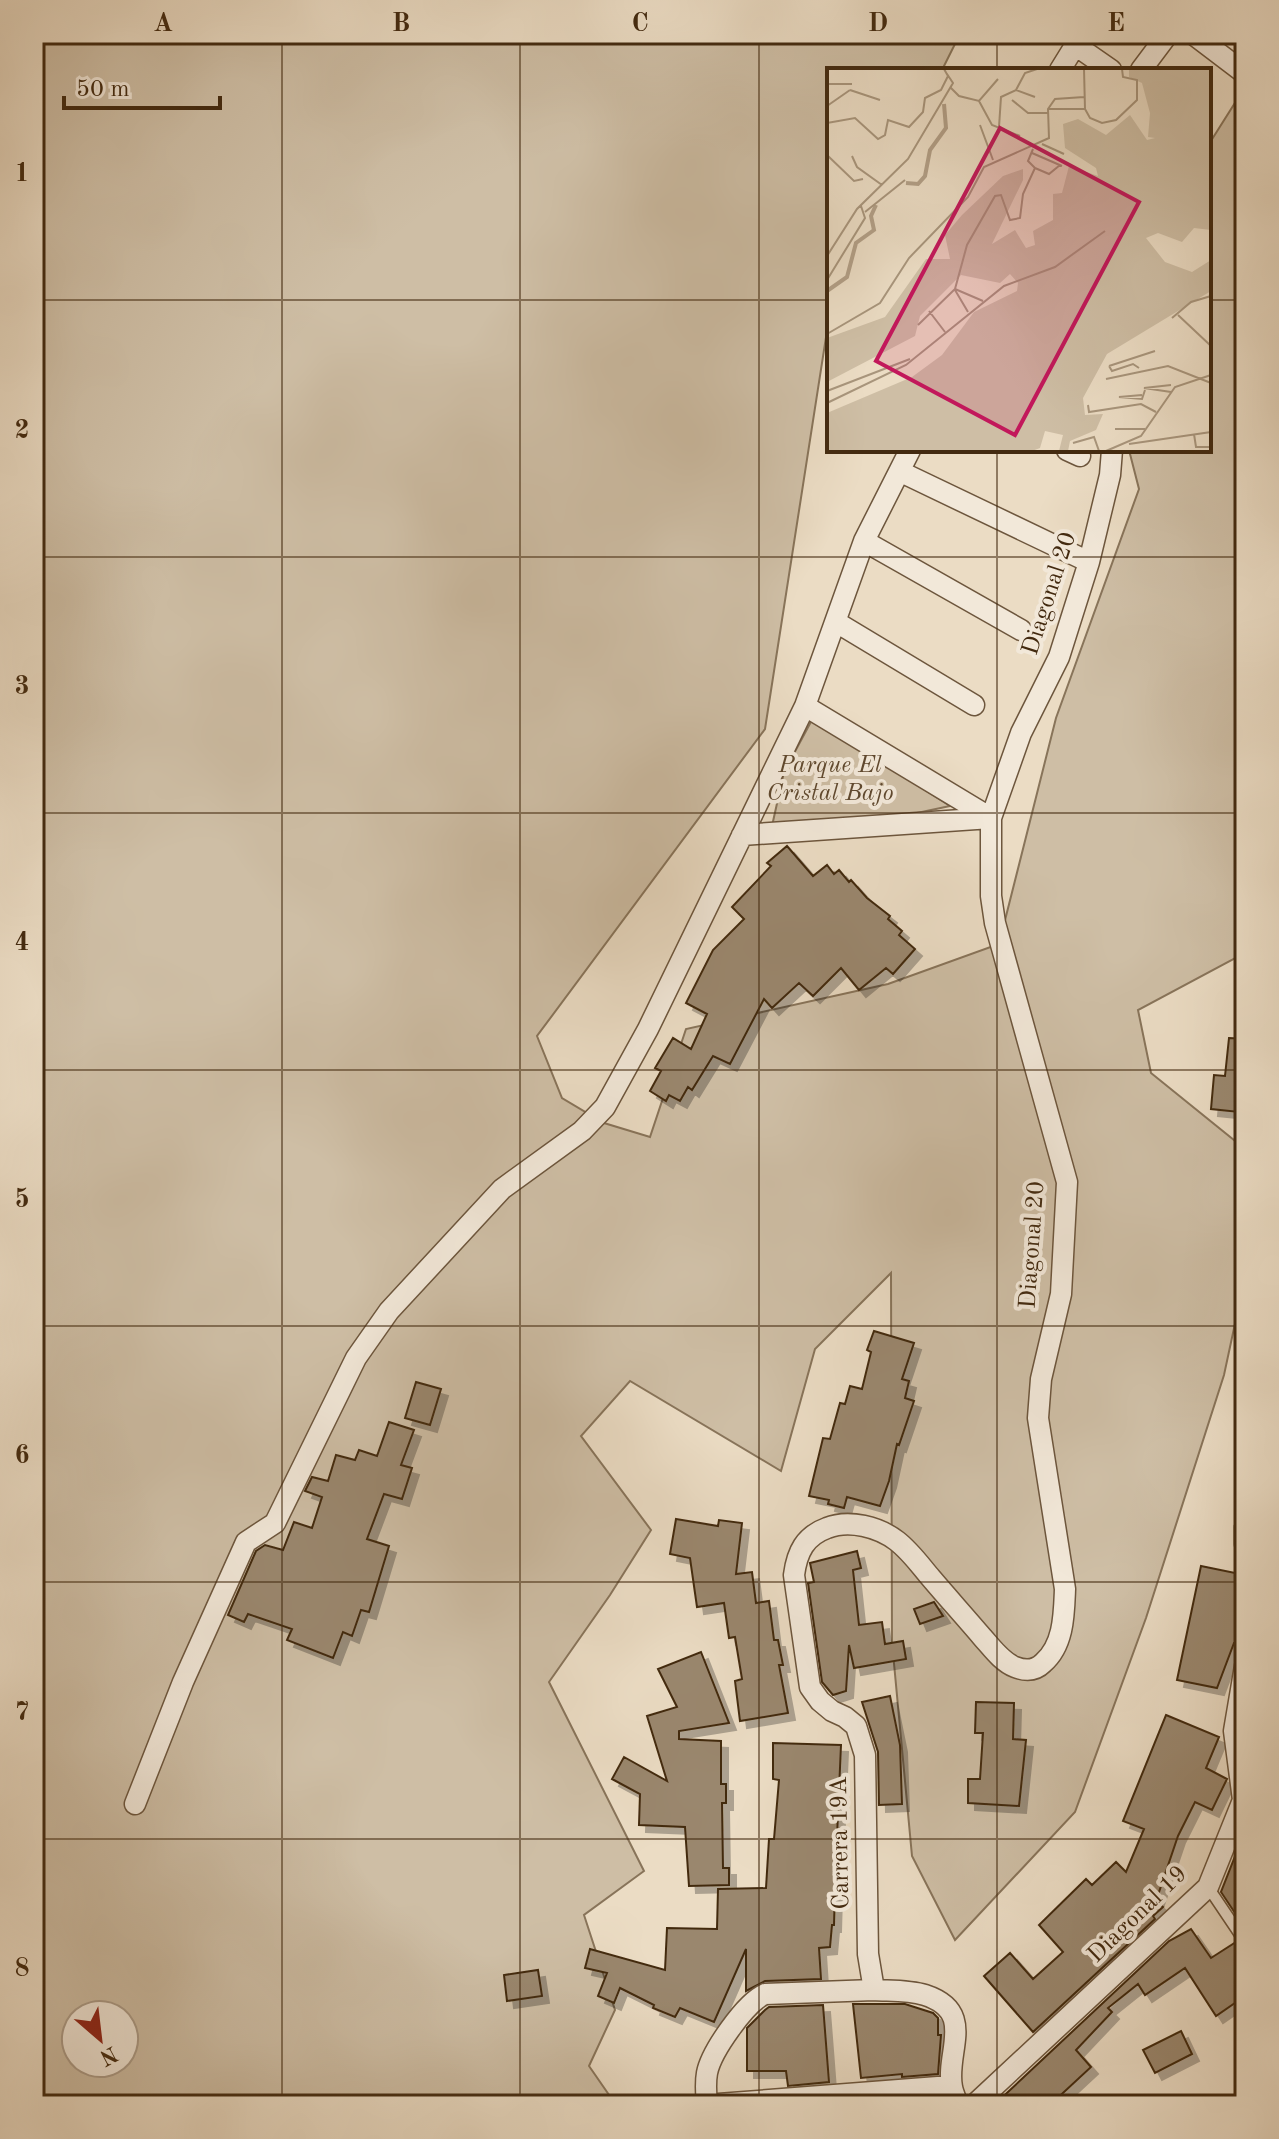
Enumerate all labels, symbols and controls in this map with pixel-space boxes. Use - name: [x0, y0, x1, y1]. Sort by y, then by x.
- text: A: [153, 11, 173, 37]
- text: B: [392, 11, 410, 37]
- text: C: [631, 11, 649, 37]
- text: D: [868, 11, 888, 37]
- text: E: [1107, 11, 1125, 37]
- scale bar: [64, 60, 220, 110]
- inset map: [827, 68, 1211, 452]
- text: 50 m: [76, 78, 130, 102]
- text: 1: [14, 161, 30, 187]
- text: 2: [14, 418, 30, 444]
- street label: Diagonal 20: [1019, 530, 1081, 658]
- text: 3: [14, 674, 30, 700]
- park label: Parque El Cristal Bajo: [766, 754, 894, 806]
- text: 4: [14, 930, 30, 956]
- street label: Diagonal 20: [1017, 1180, 1049, 1310]
- text: 5: [14, 1187, 30, 1213]
- text: 6: [14, 1443, 30, 1469]
- text: 7: [14, 1700, 30, 1726]
- street label: Carrera 19A: [828, 1776, 854, 1910]
- street label: Diagonal 19: [1084, 1862, 1192, 1968]
- text: 8: [14, 1956, 30, 1982]
- north arrow: [60, 1999, 140, 2079]
- text: N: [96, 2041, 121, 2069]

